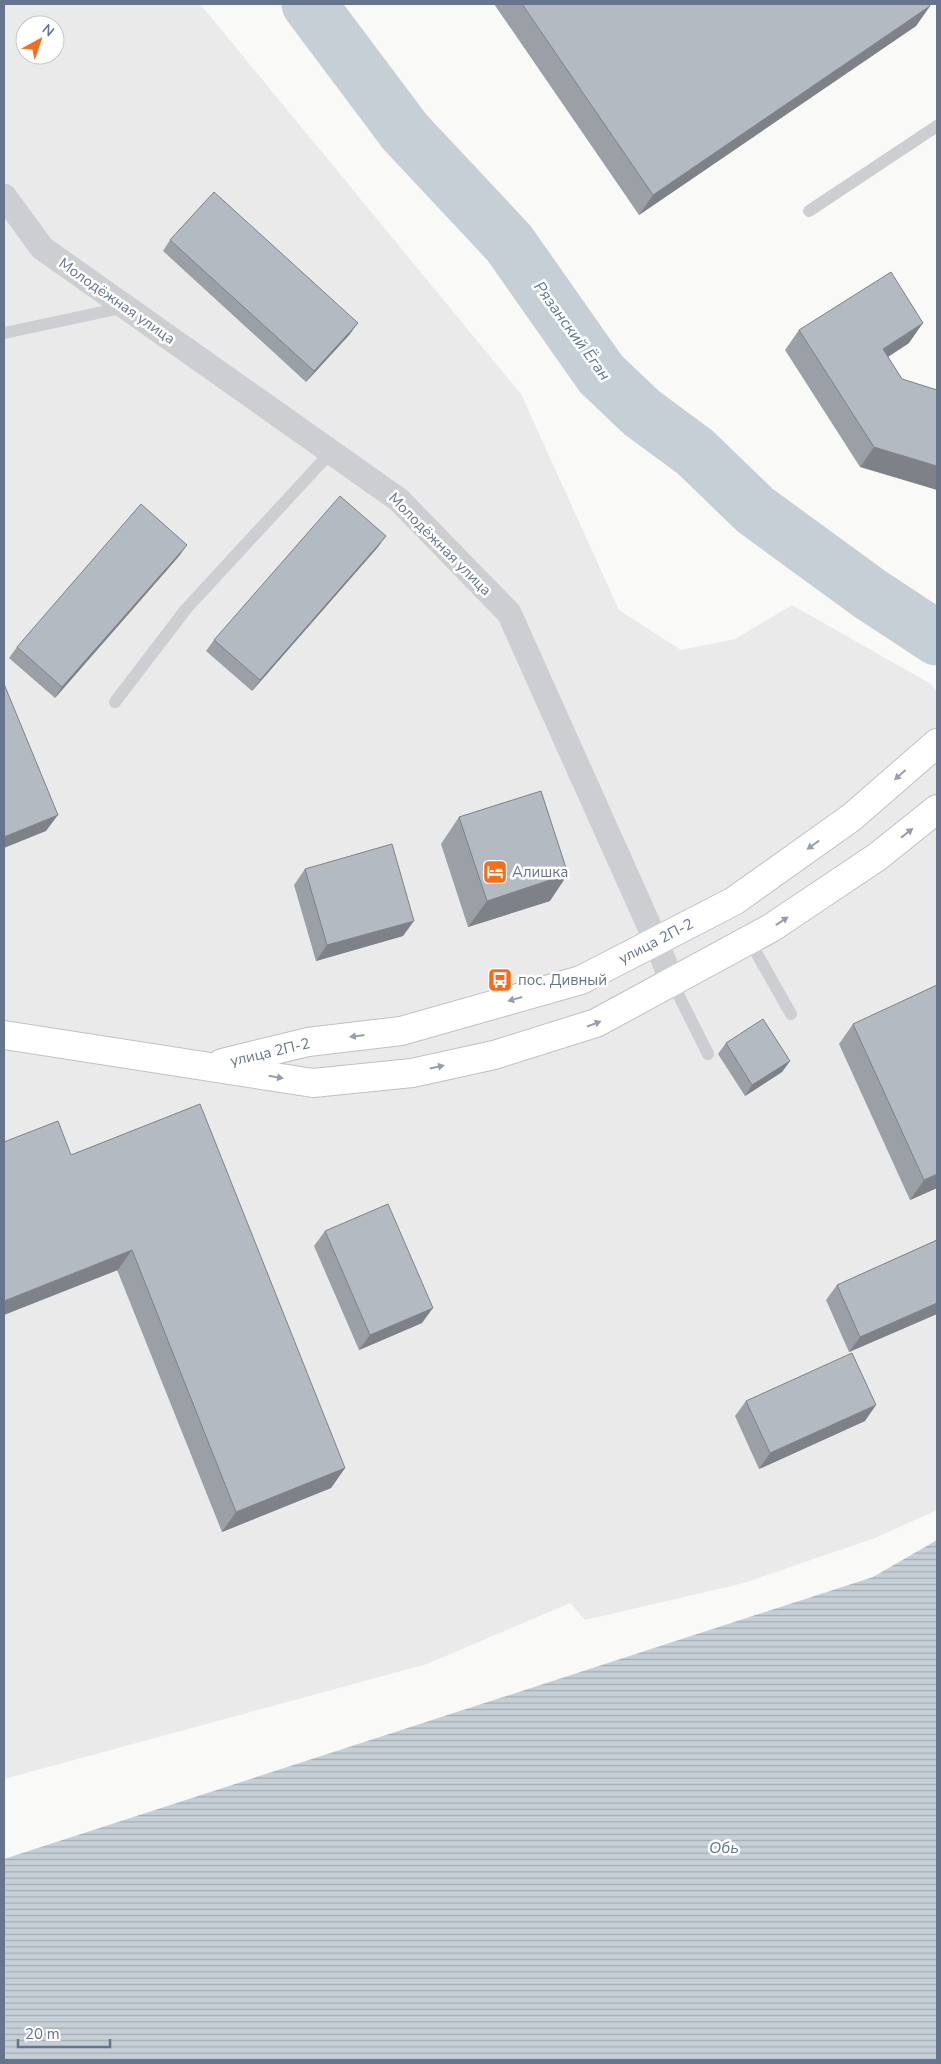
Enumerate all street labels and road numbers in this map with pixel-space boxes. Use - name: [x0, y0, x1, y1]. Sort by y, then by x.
- street label: Молодёжная улица: [55, 253, 179, 349]
- street label: Молодёжная улица: [384, 488, 496, 600]
- street label: улица 2П-2: [615, 914, 697, 968]
- street label: улица 2П-2: [228, 1033, 312, 1071]

